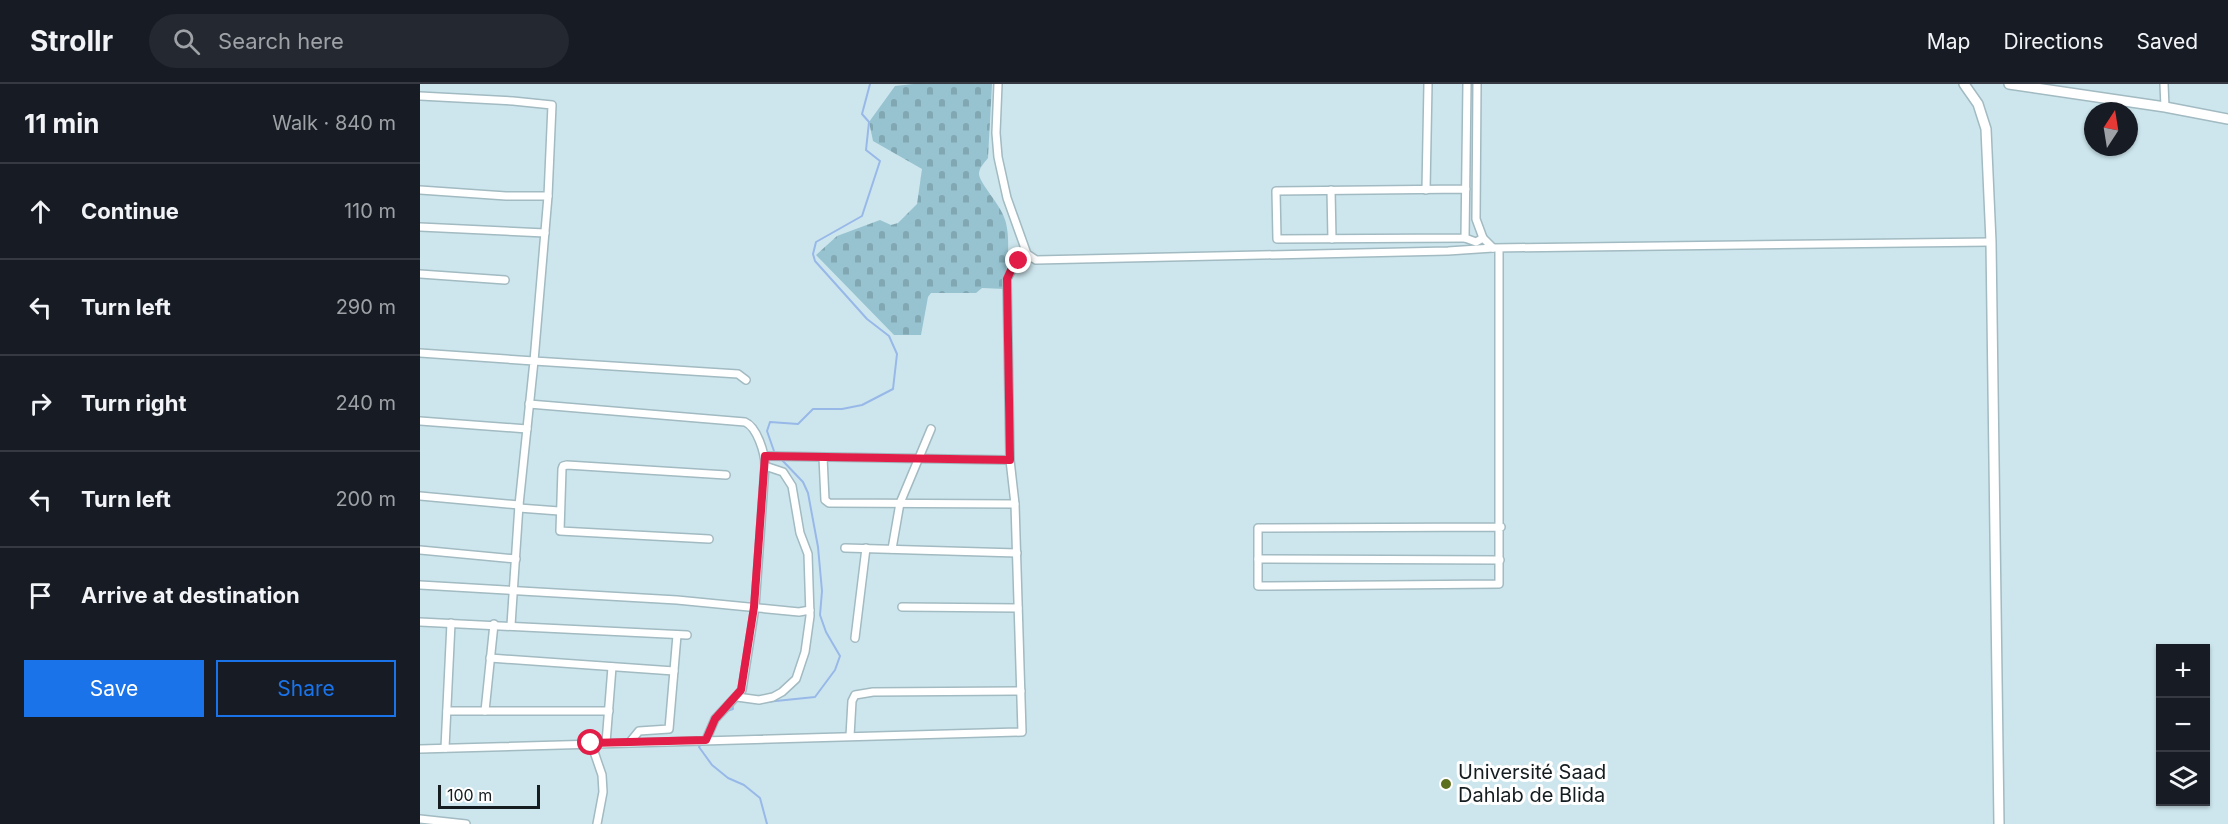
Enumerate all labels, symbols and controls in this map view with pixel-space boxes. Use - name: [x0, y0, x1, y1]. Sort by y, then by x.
- search box: [149, 14, 569, 68]
- text: Strollr: [30, 24, 113, 58]
- icon: search: [170, 25, 203, 58]
- text: Search here: [218, 28, 344, 54]
- text: Map: [1927, 29, 1970, 54]
- text: Directions: [2003, 29, 2104, 54]
- text: Saved: [2137, 29, 2198, 54]
- north arrow: [2084, 102, 2138, 156]
- text: 11 min: [24, 108, 100, 139]
- text: Walk · 840 m: [272, 111, 396, 135]
- icon: ahead: [24, 195, 57, 228]
- text: Continue: [81, 198, 179, 224]
- text: 110 m: [344, 199, 396, 223]
- route end: [1005, 247, 1031, 273]
- icon: left: [24, 291, 57, 324]
- text: Turn left: [81, 294, 171, 320]
- text: 290 m: [336, 295, 396, 319]
- icon: right: [24, 387, 57, 420]
- text: Turn right: [81, 390, 187, 416]
- text: 240 m: [335, 391, 396, 415]
- icon: left: [24, 483, 57, 516]
- text: Turn left: [81, 486, 171, 512]
- text: 200 m: [335, 487, 396, 511]
- icon: arrive: [24, 579, 57, 612]
- text: Arrive at destination: [81, 582, 300, 608]
- map controls: [2156, 644, 2210, 806]
- button: +: [2156, 644, 2210, 698]
- button: Save: [24, 660, 204, 717]
- button: Share: [216, 660, 396, 717]
- button: −: [2156, 698, 2210, 752]
- route start: [577, 729, 603, 755]
- button: layers: [2156, 752, 2210, 806]
- place label: Université Saad Dahlab de Blida: [1458, 760, 1606, 807]
- marker: Université Saad Dahlab de Blida: [1439, 777, 1453, 791]
- scale bar: [438, 782, 540, 810]
- text: 100 m: [447, 785, 492, 805]

